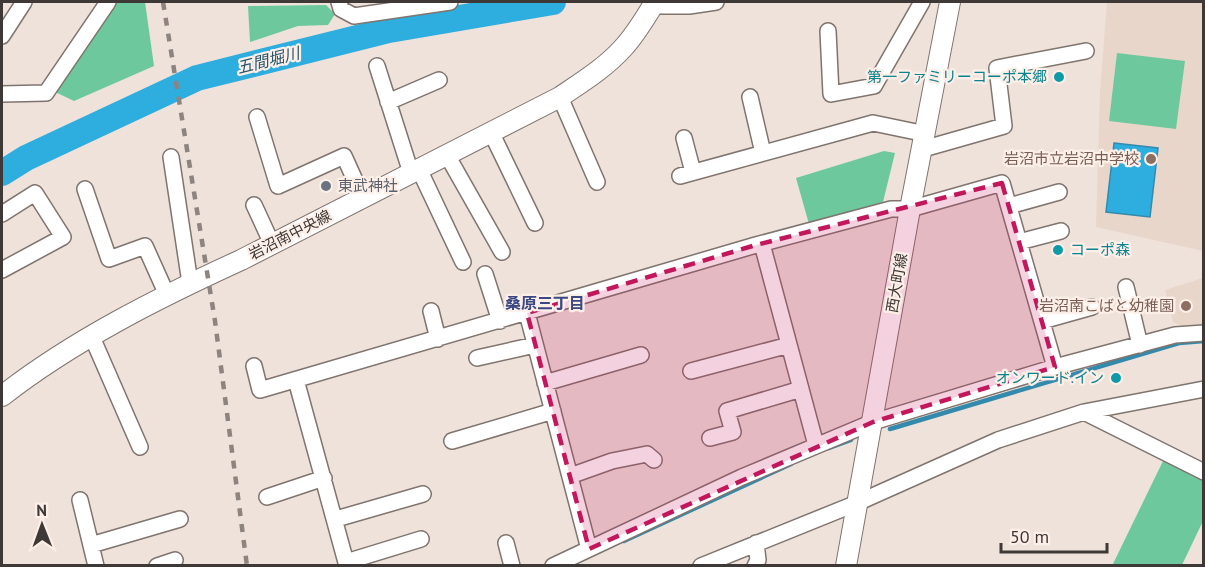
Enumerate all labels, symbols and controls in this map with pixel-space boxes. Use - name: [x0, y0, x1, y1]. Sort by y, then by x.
- water label: 五間堀川: [235, 42, 303, 77]
- place label: 第一ファミリーコーポ本郷: [867, 67, 1047, 86]
- marker: 第一ファミリーコーポ本郷: [1052, 70, 1066, 84]
- place label: 岩沼市立岩沼中学校: [1004, 149, 1139, 168]
- marker: 岩沼市立岩沼中学校: [1144, 152, 1158, 166]
- place label: 東武神社: [338, 176, 398, 195]
- marker: 東武神社: [319, 179, 333, 193]
- street label: 岩沼南中央線: [245, 206, 334, 263]
- place label: コーポ森: [1070, 240, 1130, 259]
- marker: コーポ森: [1051, 243, 1065, 257]
- street label: 西大町線: [882, 252, 911, 314]
- district label: 桑原三丁目: [505, 293, 585, 313]
- place label: 岩沼南こばと幼稚園: [1039, 296, 1174, 315]
- marker: 岩沼南こばと幼稚園: [1179, 299, 1193, 313]
- place label: オンワード.イン: [996, 368, 1104, 387]
- marker: オンワード.イン: [1109, 371, 1123, 385]
- north arrow: [12, 495, 72, 555]
- text: N: [36, 500, 47, 520]
- scale bar: [1001, 516, 1108, 554]
- text: 50 m: [1010, 525, 1049, 548]

